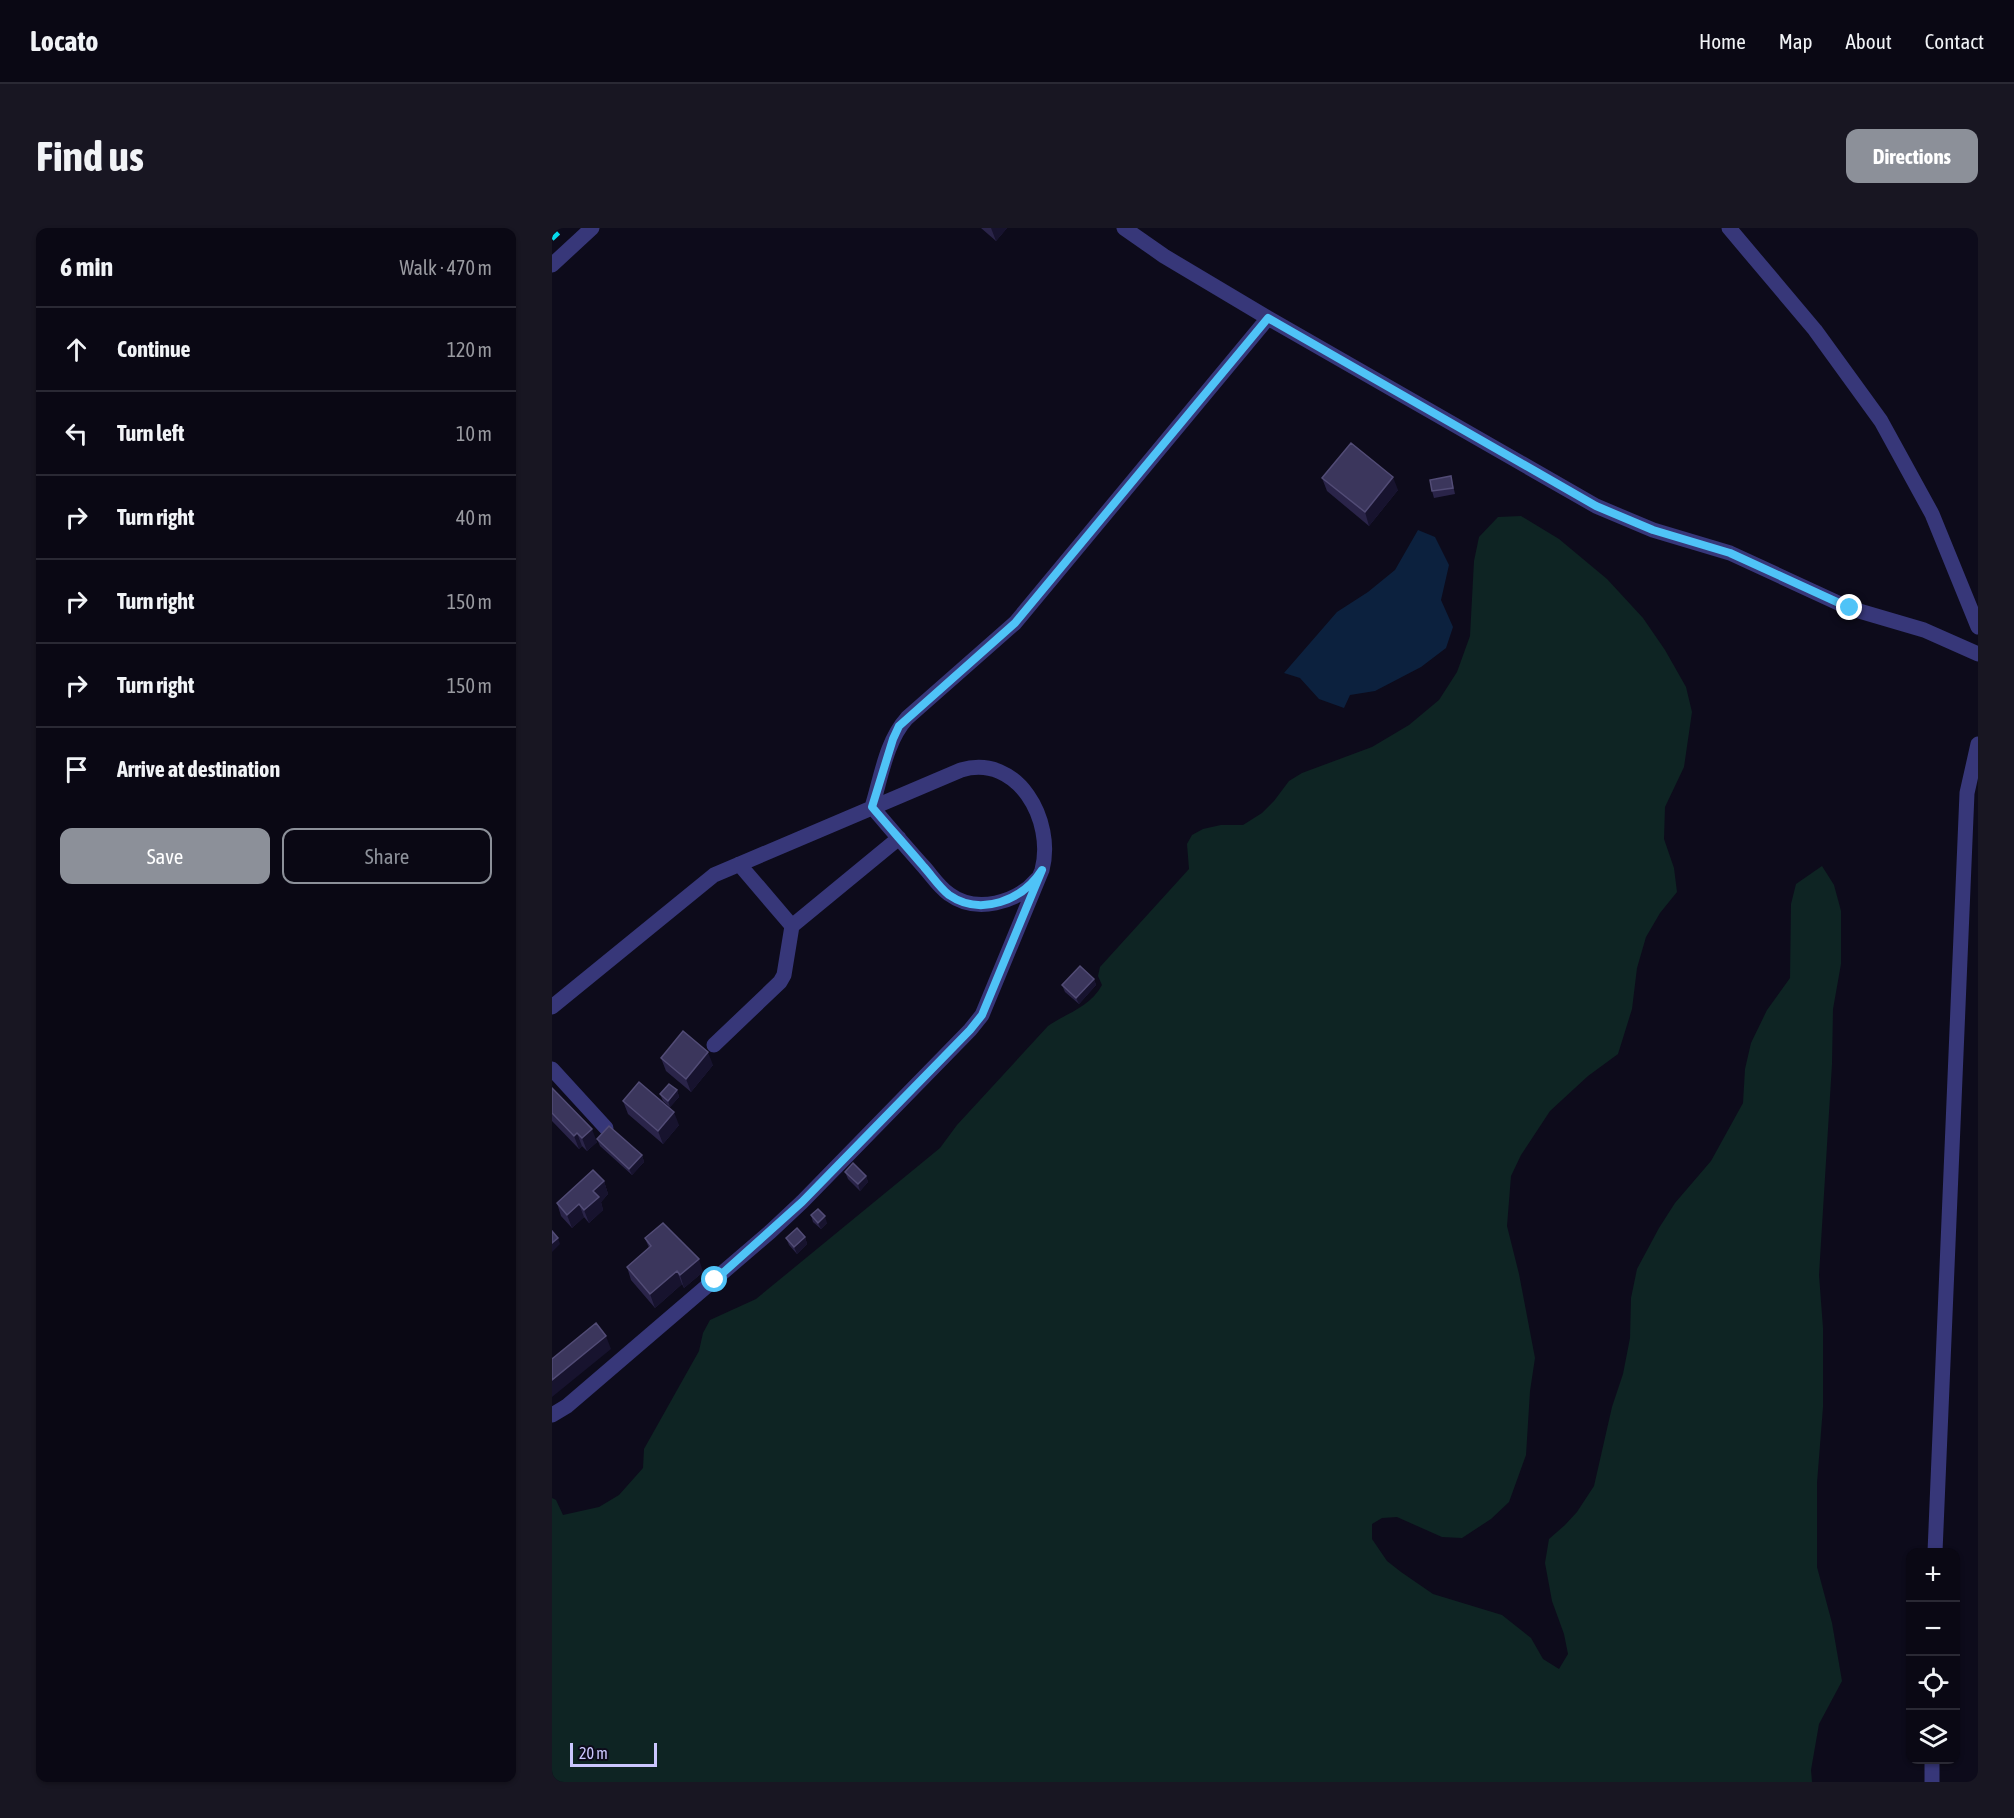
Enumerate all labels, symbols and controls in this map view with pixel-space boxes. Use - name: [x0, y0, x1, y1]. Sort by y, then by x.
- text: Locato: [30, 25, 98, 57]
- text: Home: [1699, 29, 1746, 53]
- text: Map: [1779, 29, 1813, 53]
- text: About: [1846, 29, 1892, 53]
- text: Contact: [1925, 29, 1984, 53]
- button: Directions: [1846, 129, 1978, 183]
- text: Find us: [36, 132, 144, 180]
- text: 6 min: [60, 252, 113, 282]
- text: Walk · 470 m: [400, 256, 492, 279]
- icon: ahead: [60, 333, 93, 366]
- text: Continue: [117, 336, 191, 362]
- text: 120 m: [447, 338, 492, 361]
- icon: left: [60, 417, 93, 450]
- text: Turn left: [117, 420, 184, 446]
- text: 10 m: [456, 422, 492, 445]
- icon: right: [60, 501, 93, 534]
- text: Turn right: [117, 504, 194, 530]
- text: 40 m: [456, 506, 492, 529]
- icon: right: [60, 585, 93, 618]
- text: Turn right: [117, 588, 194, 614]
- text: 150 m: [447, 590, 492, 613]
- route end: [1836, 594, 1862, 620]
- icon: right: [60, 669, 93, 702]
- text: Turn right: [117, 672, 194, 698]
- text: 150 m: [447, 674, 492, 697]
- icon: arrive: [60, 753, 93, 786]
- text: Arrive at destination: [117, 756, 280, 782]
- button: Save: [60, 828, 270, 884]
- button: Share: [282, 828, 492, 884]
- route start: [701, 1266, 727, 1292]
- map controls: [1906, 1548, 1960, 1764]
- button: +: [1906, 1548, 1960, 1602]
- button: −: [1906, 1602, 1960, 1656]
- button: locate: [1906, 1656, 1960, 1710]
- button: layers: [1906, 1710, 1960, 1764]
- scale bar: [570, 1740, 657, 1768]
- text: 20 m: [579, 1744, 608, 1762]

